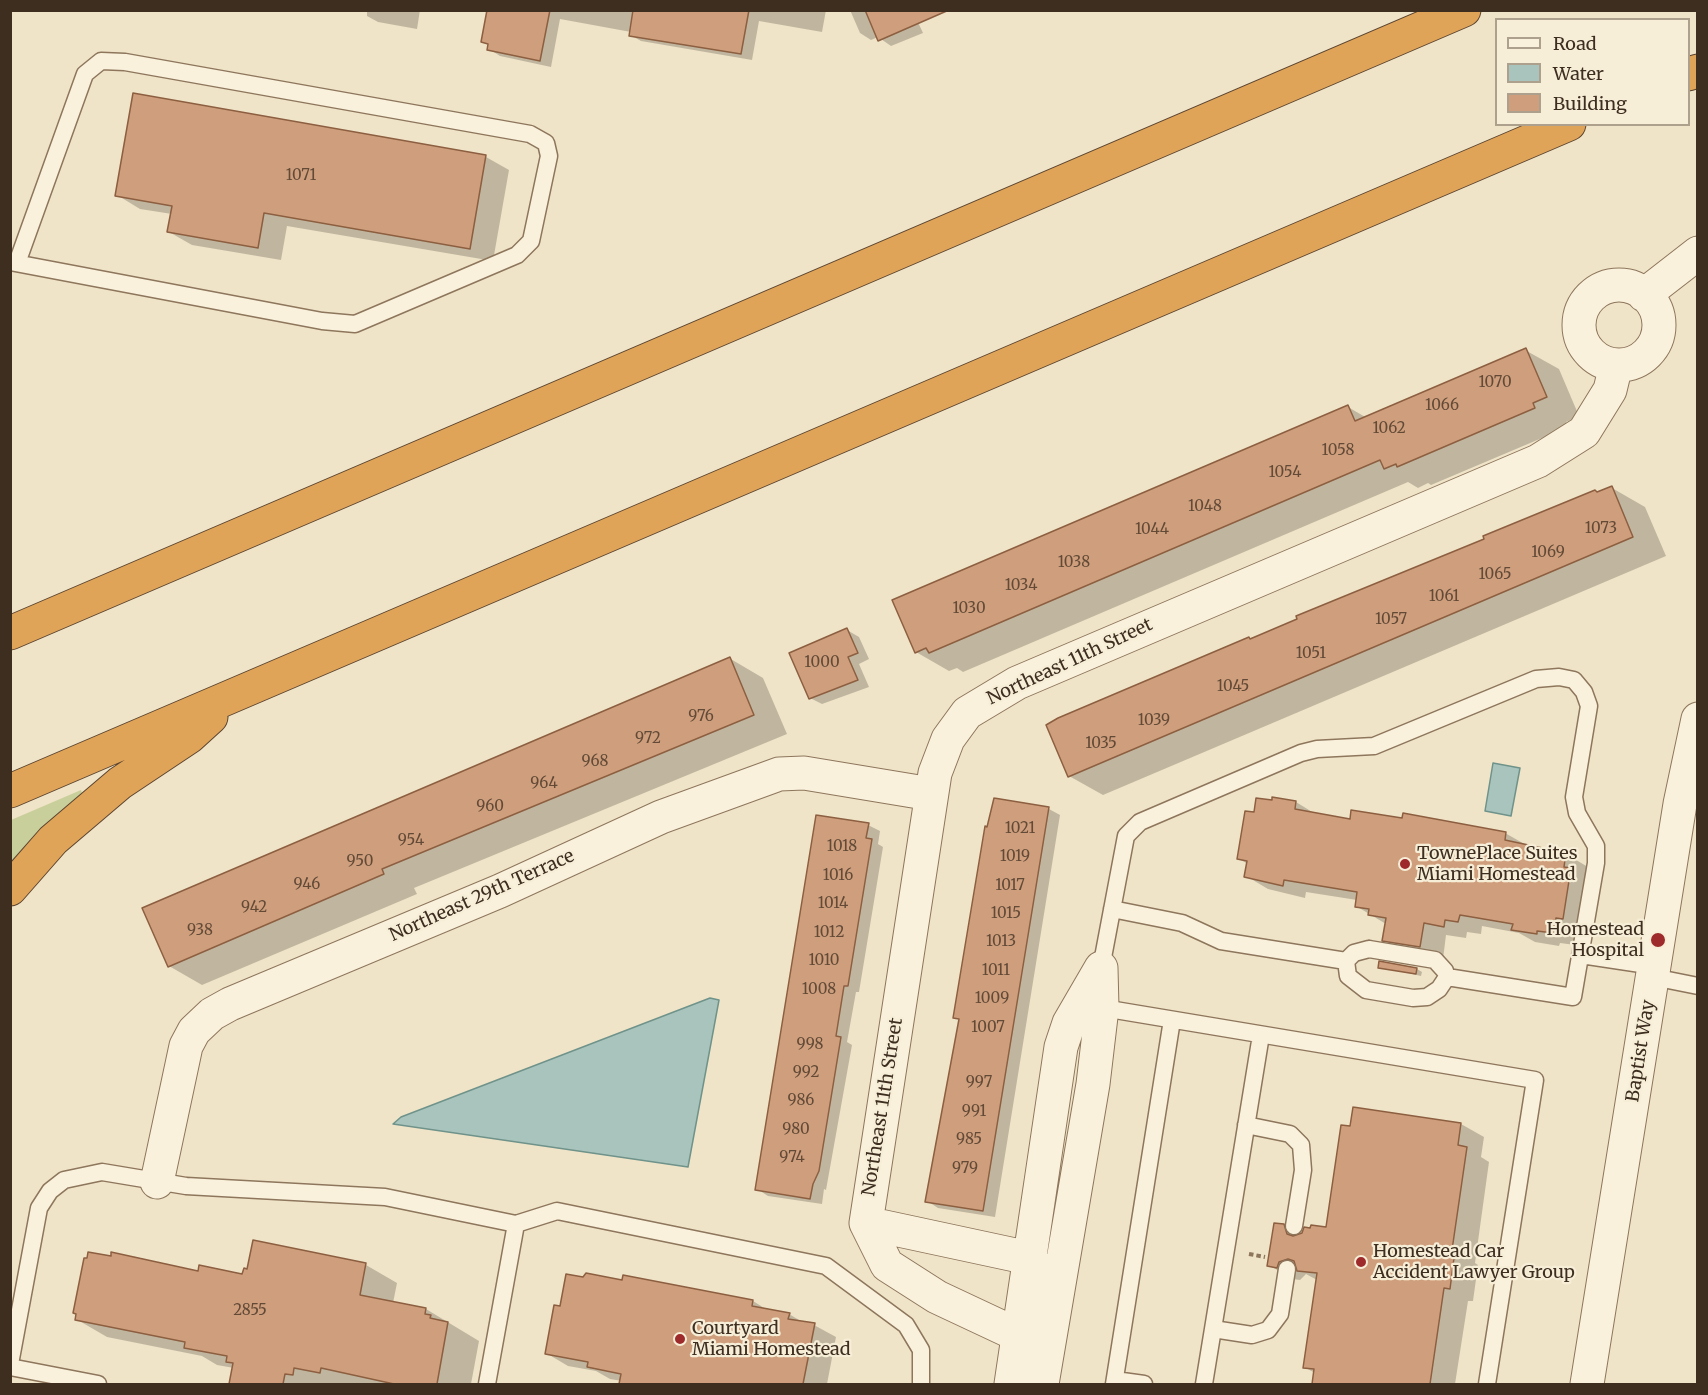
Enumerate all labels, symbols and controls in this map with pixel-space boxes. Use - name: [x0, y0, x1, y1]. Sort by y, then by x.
- legend: [1495, 18, 1690, 126]
- text: Road: [1553, 32, 1597, 55]
- text: Water: [1553, 62, 1604, 85]
- text: Building: [1553, 92, 1627, 115]
- house number: 1071: [286, 167, 316, 185]
- house number: 1070: [1478, 374, 1512, 392]
- house number: 1066: [1425, 397, 1459, 415]
- house number: 1062: [1372, 420, 1406, 438]
- house number: 1058: [1322, 442, 1354, 460]
- house number: 1054: [1268, 464, 1302, 482]
- house number: 1048: [1188, 498, 1222, 516]
- house number: 1073: [1585, 520, 1617, 538]
- house number: 1044: [1135, 521, 1169, 539]
- house number: 1069: [1531, 544, 1565, 562]
- house number: 1038: [1058, 554, 1090, 572]
- house number: 1065: [1478, 566, 1512, 584]
- house number: 1034: [1005, 577, 1037, 595]
- house number: 1061: [1429, 588, 1459, 606]
- house number: 1030: [952, 600, 986, 618]
- house number: 1057: [1375, 611, 1407, 629]
- street label: Northeast 11th Street: [984, 614, 1156, 710]
- house number: 1051: [1296, 645, 1326, 663]
- house number: 1000: [804, 654, 840, 672]
- house number: 1045: [1217, 678, 1249, 696]
- house number: 976: [688, 708, 714, 726]
- house number: 1039: [1138, 712, 1170, 730]
- house number: 972: [635, 730, 661, 748]
- house number: 1035: [1085, 735, 1117, 753]
- house number: 968: [581, 753, 609, 771]
- house number: 964: [530, 775, 558, 793]
- house number: 960: [476, 798, 504, 816]
- house number: 1021: [1005, 820, 1035, 838]
- house number: 954: [398, 832, 424, 850]
- house number: 1018: [827, 838, 857, 856]
- place label: TownePlace Suites Miami Homestead: [1417, 843, 1578, 886]
- street label: Northeast 29th Terrace: [386, 845, 578, 947]
- house number: 1019: [1000, 848, 1030, 866]
- house number: 950: [347, 853, 373, 871]
- marker: TownePlace Suites Miami Homestead: [1398, 857, 1412, 871]
- house number: 1016: [823, 867, 853, 885]
- house number: 946: [294, 876, 320, 894]
- house number: 1017: [995, 877, 1025, 895]
- house number: 1014: [818, 895, 848, 913]
- house number: 942: [241, 899, 267, 917]
- house number: 1015: [991, 905, 1021, 923]
- place label: Homestead Hospital: [1547, 919, 1644, 962]
- house number: 938: [187, 922, 213, 940]
- house number: 1012: [814, 924, 844, 942]
- marker: Homestead Hospital: [1649, 931, 1667, 949]
- house number: 1013: [986, 933, 1016, 951]
- house number: 1010: [808, 952, 840, 970]
- house number: 1011: [982, 962, 1010, 980]
- house number: 1008: [802, 981, 836, 999]
- house number: 1009: [975, 990, 1009, 1008]
- street label: Baptist Way: [1622, 998, 1660, 1104]
- street label: Northeast 11th Street: [858, 1016, 908, 1198]
- house number: 1007: [971, 1019, 1005, 1037]
- house number: 998: [797, 1036, 823, 1054]
- house number: 992: [793, 1064, 819, 1082]
- house number: 997: [966, 1074, 992, 1092]
- house number: 986: [788, 1092, 814, 1110]
- house number: 991: [962, 1103, 986, 1121]
- house number: 980: [782, 1121, 810, 1139]
- house number: 985: [956, 1131, 982, 1149]
- house number: 974: [779, 1149, 805, 1167]
- house number: 979: [952, 1160, 978, 1178]
- place label: Homestead Car Accident Lawyer Group: [1373, 1241, 1575, 1284]
- marker: Homestead Car Accident Lawyer Group: [1354, 1255, 1368, 1269]
- house number: 2855: [233, 1302, 267, 1320]
- place label: Courtyard Miami Homestead: [692, 1318, 851, 1360]
- marker: Courtyard Miami Homestead: [673, 1332, 687, 1346]

